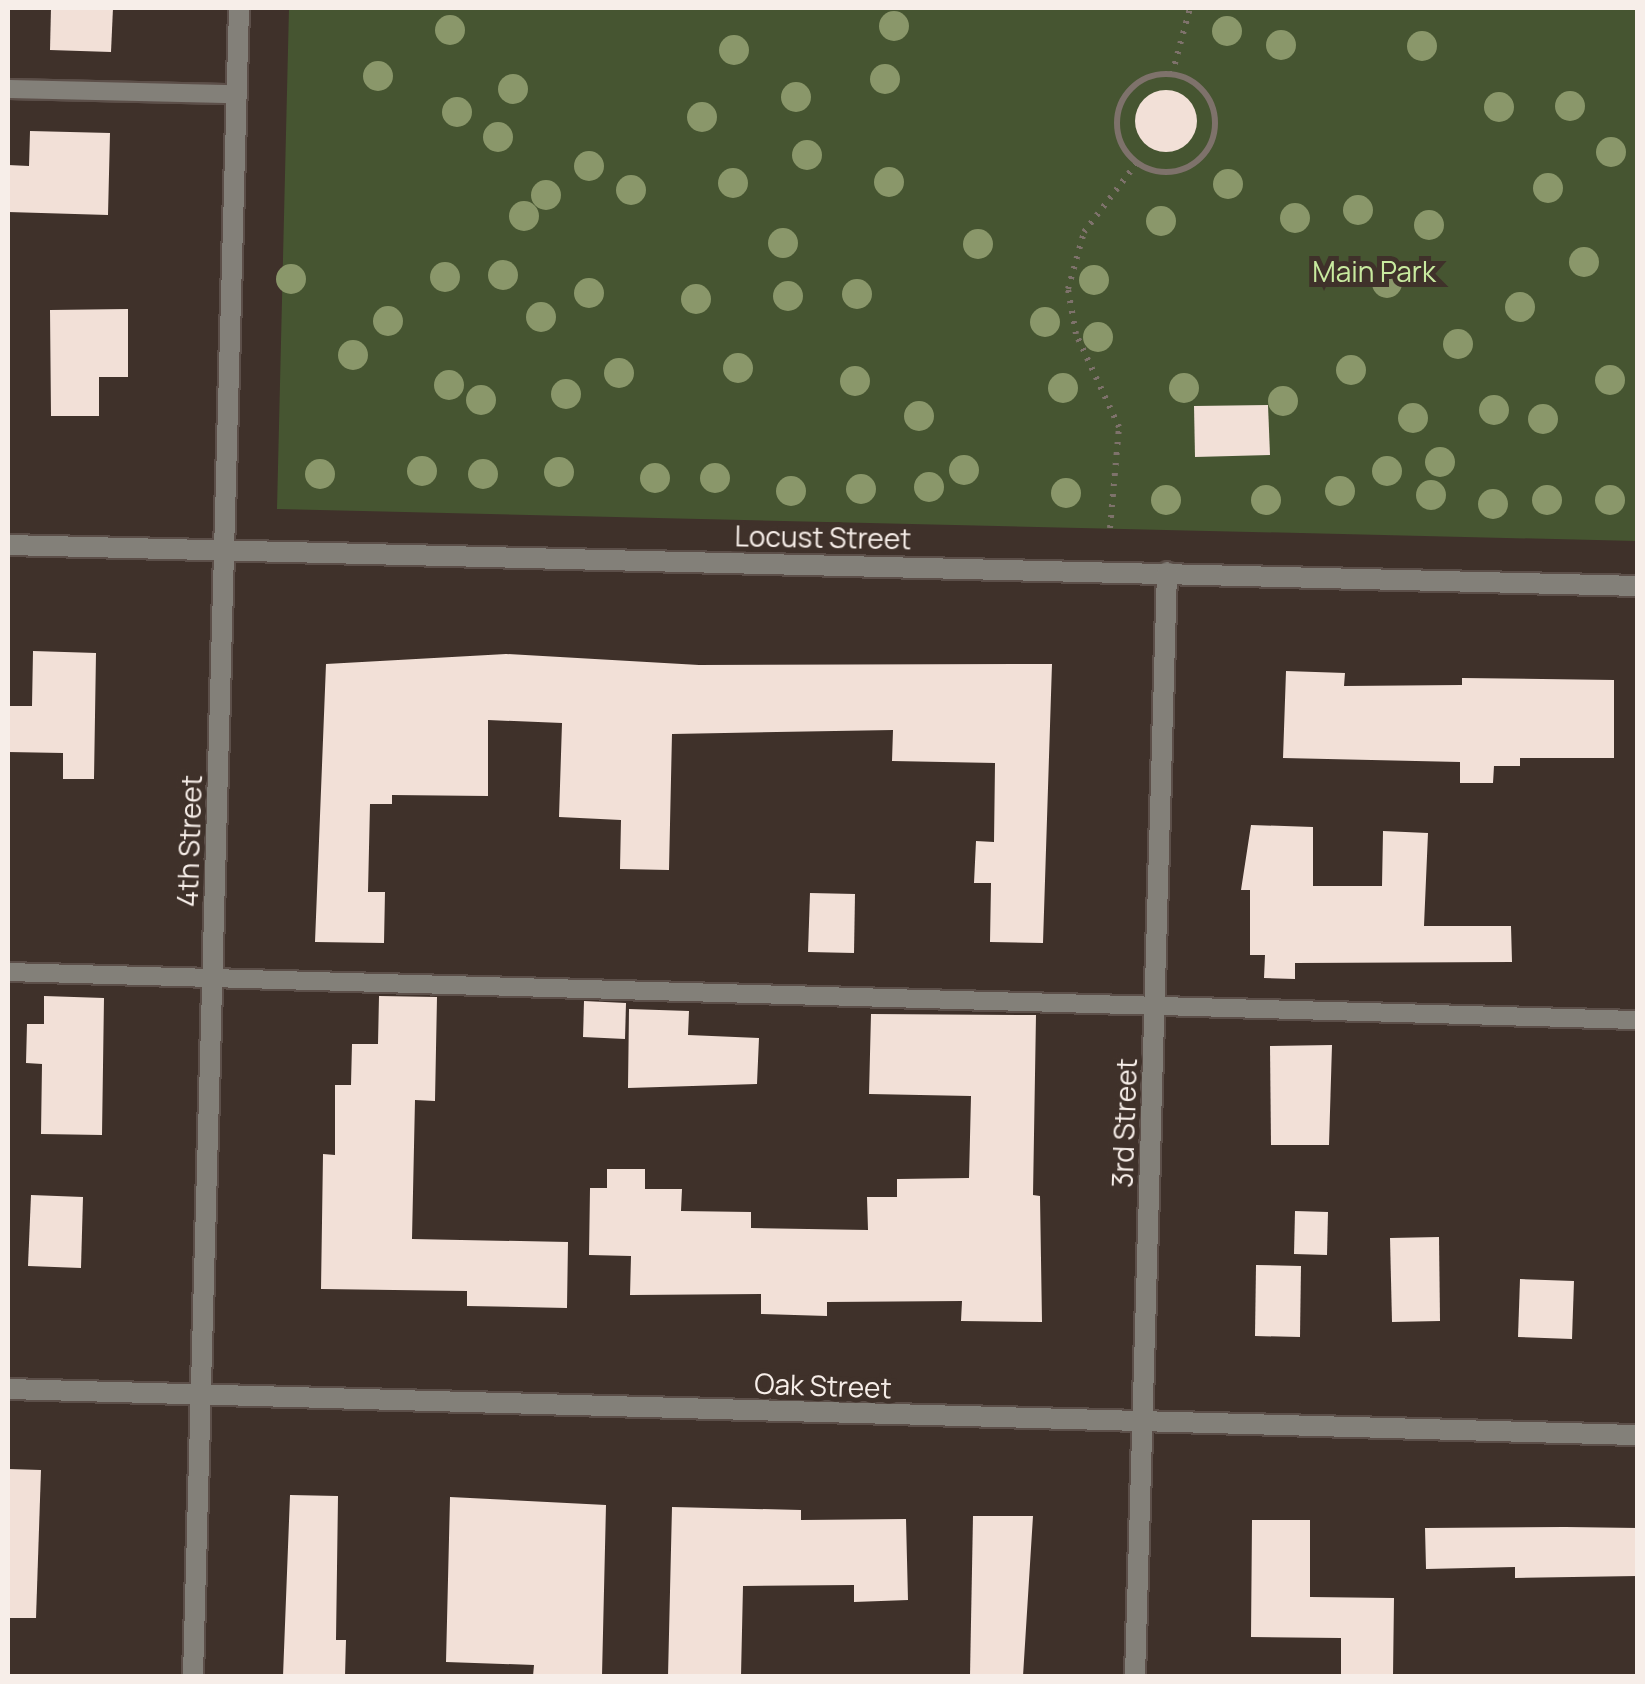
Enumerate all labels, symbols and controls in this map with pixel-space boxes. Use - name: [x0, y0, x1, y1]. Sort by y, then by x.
- park label: Main Park: [1312, 254, 1436, 288]
- street label: Locust Street: [734, 519, 912, 555]
- street label: 4th Street: [170, 774, 208, 908]
- street label: 3rd Street: [1105, 1058, 1143, 1188]
- street label: Oak Street: [754, 1366, 892, 1404]

